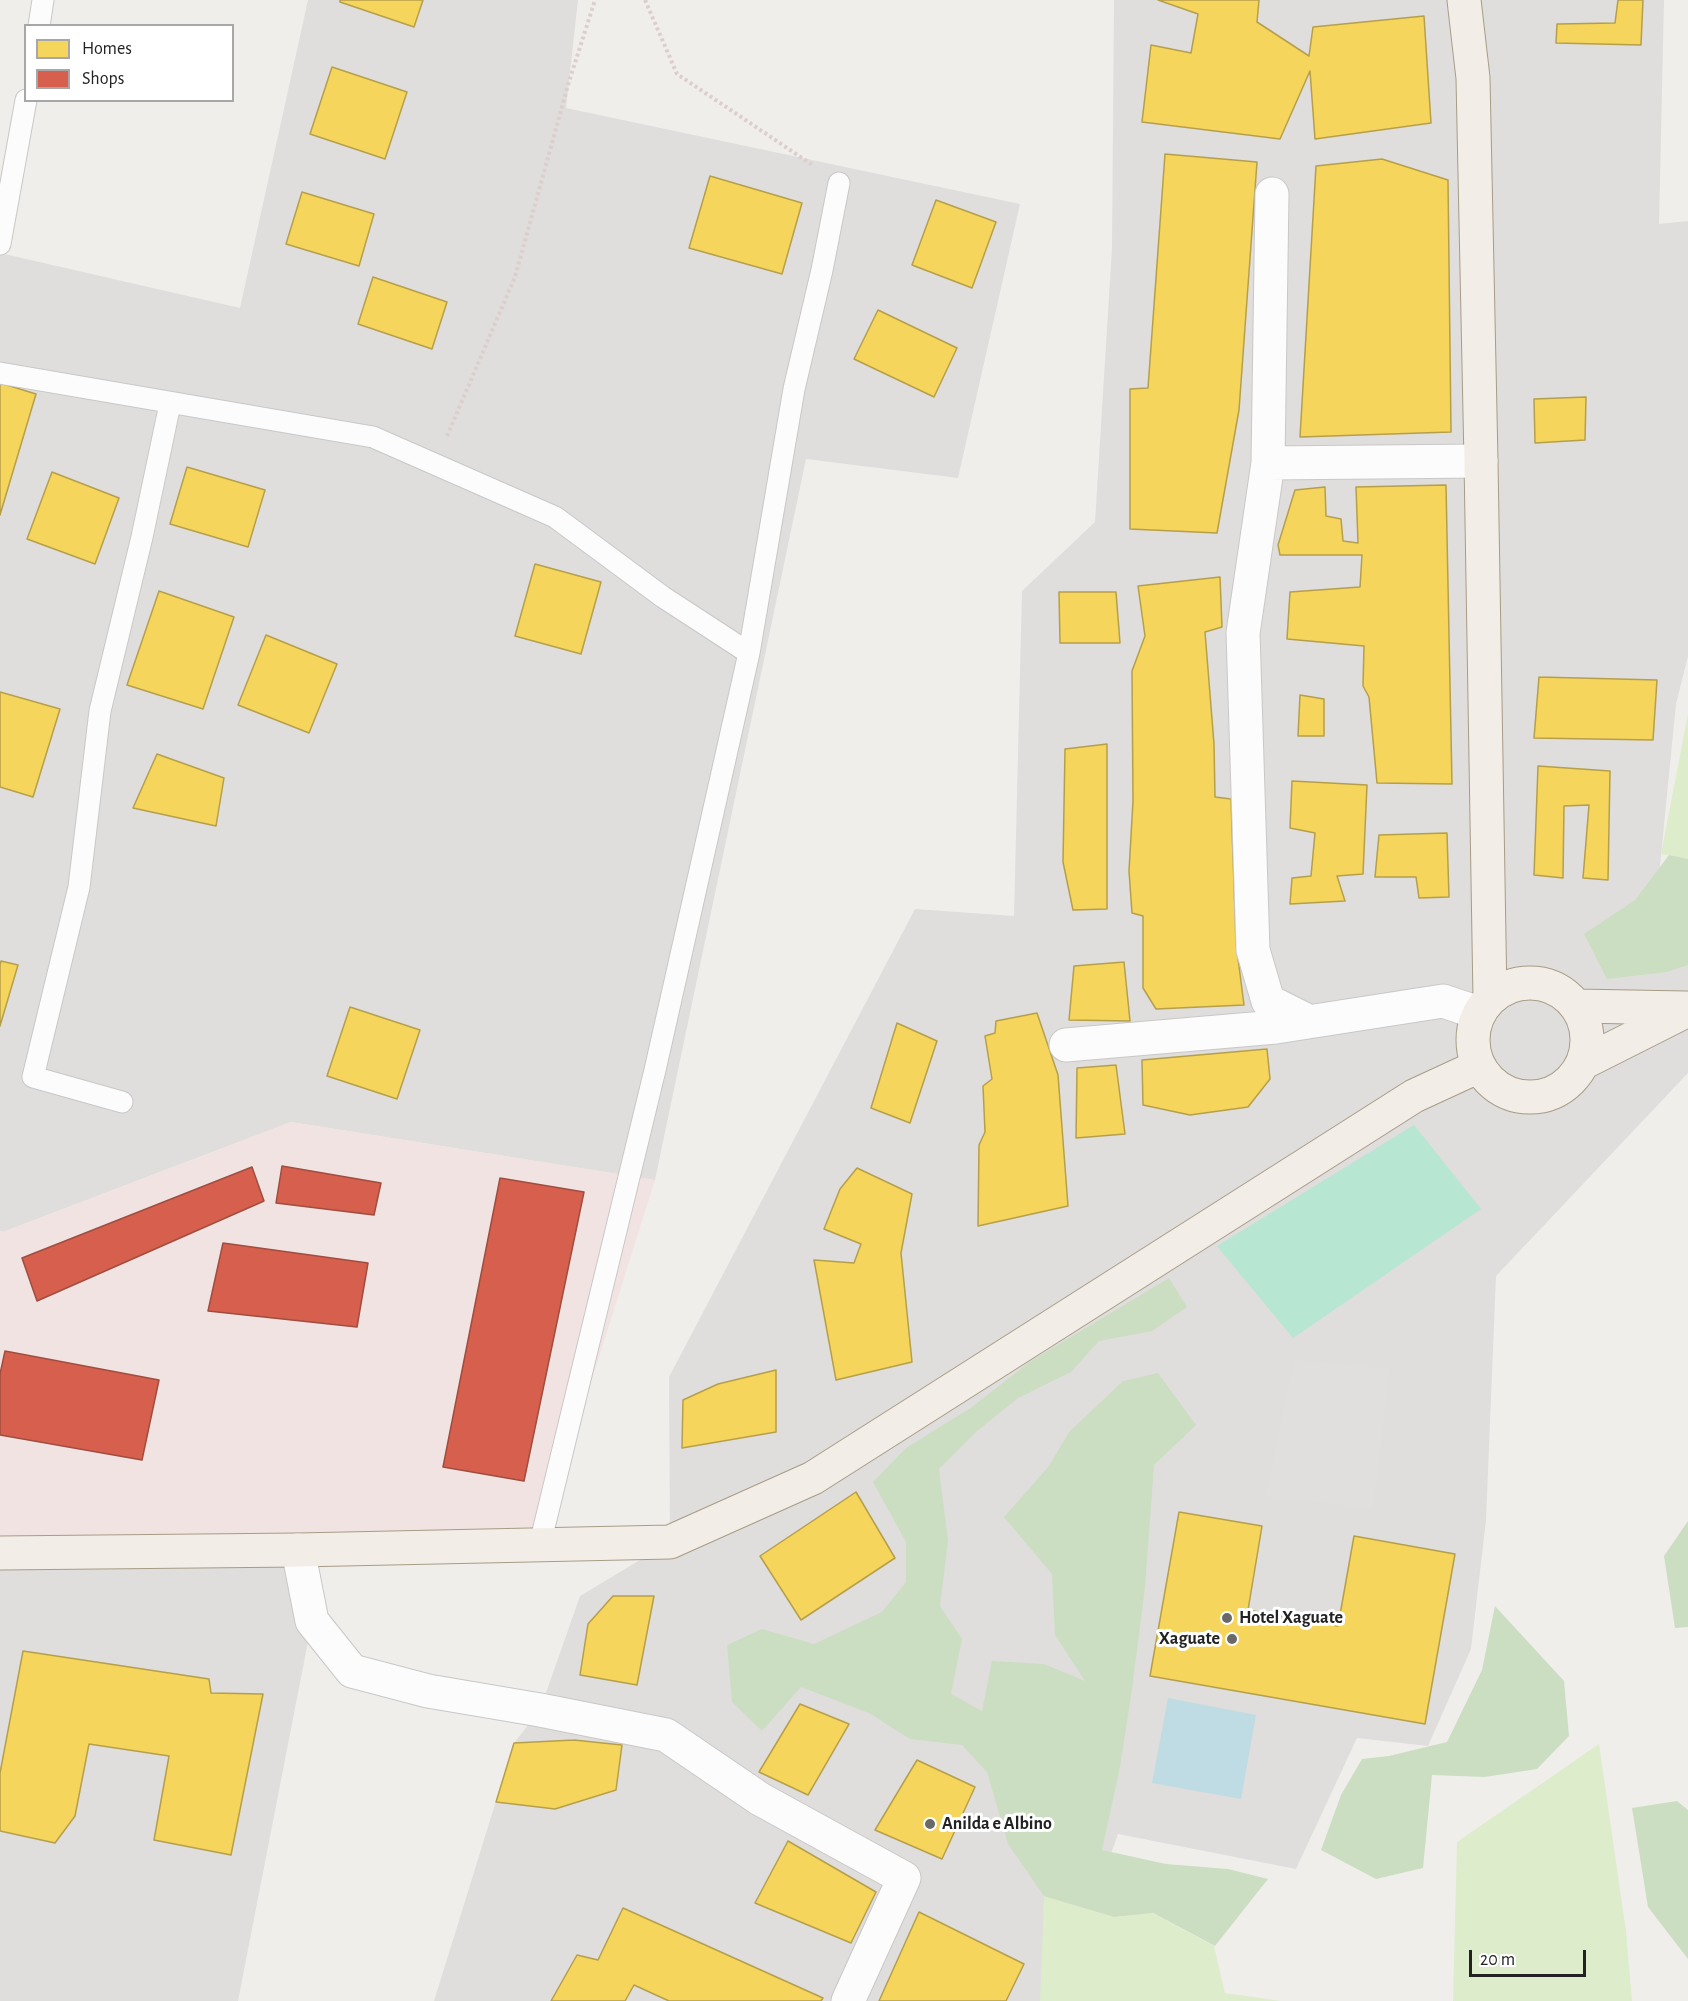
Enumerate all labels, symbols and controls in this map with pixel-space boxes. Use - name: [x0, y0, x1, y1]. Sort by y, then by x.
- legend: [24, 24, 234, 102]
- text: Homes: [82, 40, 132, 58]
- text: Shops: [82, 70, 124, 88]
- place label: Hotel Xaguate: [1239, 1607, 1343, 1629]
- marker: Hotel Xaguate: [1220, 1611, 1234, 1625]
- place label: Xaguate: [1159, 1628, 1220, 1650]
- marker: Xaguate: [1225, 1632, 1239, 1646]
- place label: Anilda e Albino: [942, 1813, 1052, 1835]
- marker: Anilda e Albino: [923, 1817, 937, 1831]
- scale bar: [1472, 1938, 1589, 1976]
- text: 20 m: [1480, 1951, 1515, 1969]

